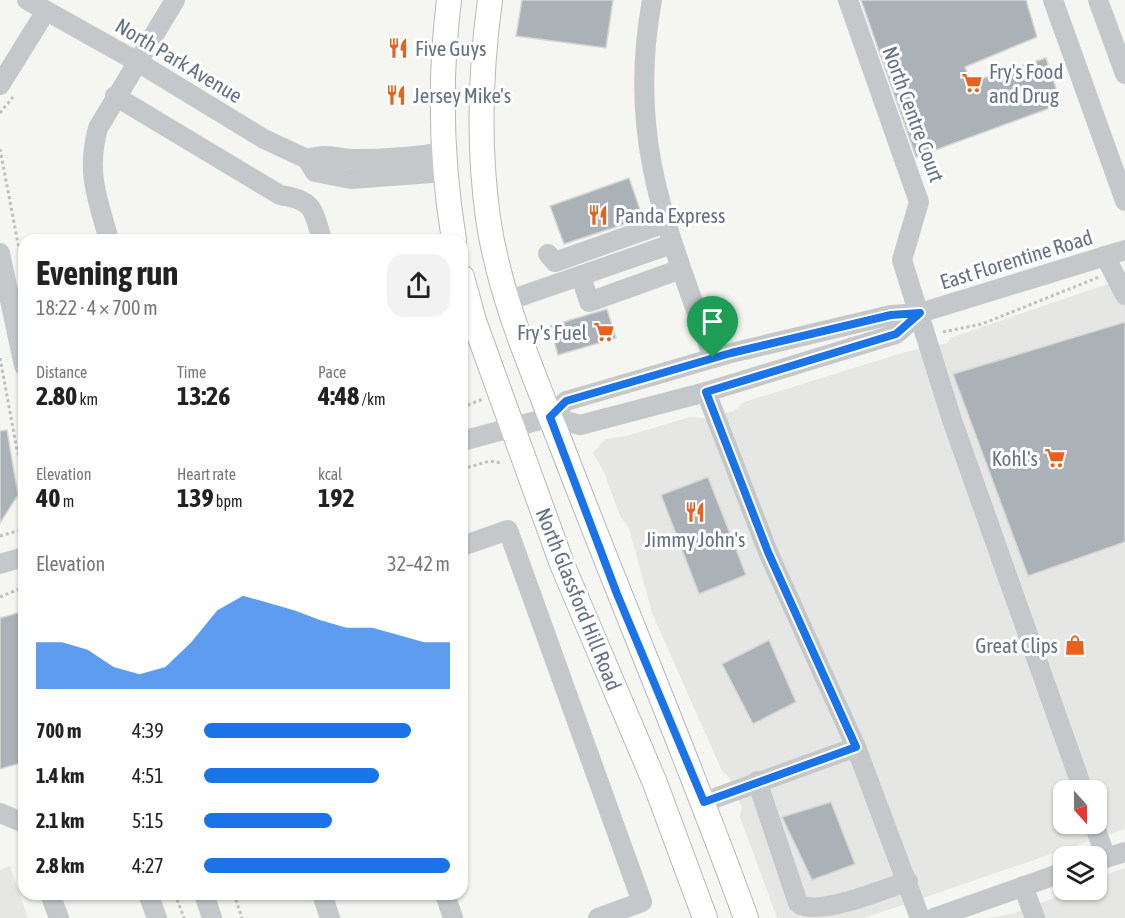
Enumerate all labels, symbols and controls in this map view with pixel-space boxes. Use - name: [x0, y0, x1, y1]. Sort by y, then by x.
- street label: North Park Avenue: [111, 13, 247, 107]
- restaurant icon: Five Guys: [386, 36, 410, 60]
- place label: Five Guys: [415, 36, 486, 60]
- street label: North Centre Court: [878, 43, 950, 185]
- place label: Fry's Food and Drug: [989, 59, 1063, 107]
- supermarket icon: Fry's Food and Drug: [960, 71, 984, 95]
- restaurant icon: Jersey Mike's: [384, 83, 408, 107]
- place label: Jersey Mike's: [413, 83, 511, 107]
- restaurant icon: Panda Express: [586, 203, 610, 227]
- place label: Panda Express: [615, 203, 725, 227]
- street label: East Florentine Road: [937, 224, 1095, 294]
- text: Evening run: [36, 254, 178, 292]
- button: share: [387, 254, 450, 317]
- text: 18:22 · 4 × 700 m: [36, 296, 158, 319]
- pin: [687, 296, 738, 358]
- icon: arrive: [696, 305, 729, 338]
- place label: Fry's Fuel: [517, 320, 587, 344]
- supermarket icon: Fry's Fuel: [592, 320, 616, 344]
- text: Distance: [36, 363, 87, 381]
- text: Time: [177, 363, 206, 381]
- text: Pace: [318, 363, 346, 381]
- text: 2.80: [36, 381, 77, 411]
- text: 13:26: [177, 381, 231, 411]
- text: 4:48: [318, 381, 359, 411]
- text: km: [77, 390, 98, 408]
- text: /km: [359, 390, 385, 408]
- place label: Kohl's: [992, 446, 1038, 470]
- supermarket icon: Kohl's: [1043, 446, 1067, 470]
- text: Elevation: [36, 465, 91, 483]
- text: Heart rate: [177, 465, 236, 483]
- text: kcal: [318, 465, 342, 483]
- text: 40: [36, 483, 60, 513]
- text: 139: [177, 483, 214, 513]
- text: 192: [318, 483, 355, 513]
- text: m: [60, 492, 74, 510]
- text: bpm: [214, 492, 243, 510]
- restaurant icon: Jimmy John's: [683, 500, 707, 524]
- street label: North Glassford Hill Road: [531, 504, 627, 694]
- place label: Jimmy John's: [645, 527, 745, 551]
- text: Elevation: [36, 552, 105, 575]
- text: 32–42 m: [387, 552, 450, 575]
- place label: Great Clips: [975, 633, 1058, 657]
- shop icon: Great Clips: [1063, 633, 1087, 657]
- text: 700 m: [36, 719, 81, 742]
- text: 4:39: [132, 719, 164, 742]
- text: 1.4 km: [36, 764, 84, 787]
- text: 4:51: [132, 764, 164, 787]
- north arrow: [1053, 780, 1107, 834]
- map controls: [1053, 780, 1107, 900]
- text: 2.1 km: [36, 809, 84, 832]
- text: 5:15: [132, 809, 164, 832]
- button: layers: [1053, 846, 1107, 900]
- text: 2.8 km: [36, 854, 84, 877]
- text: 4:27: [132, 854, 164, 877]

